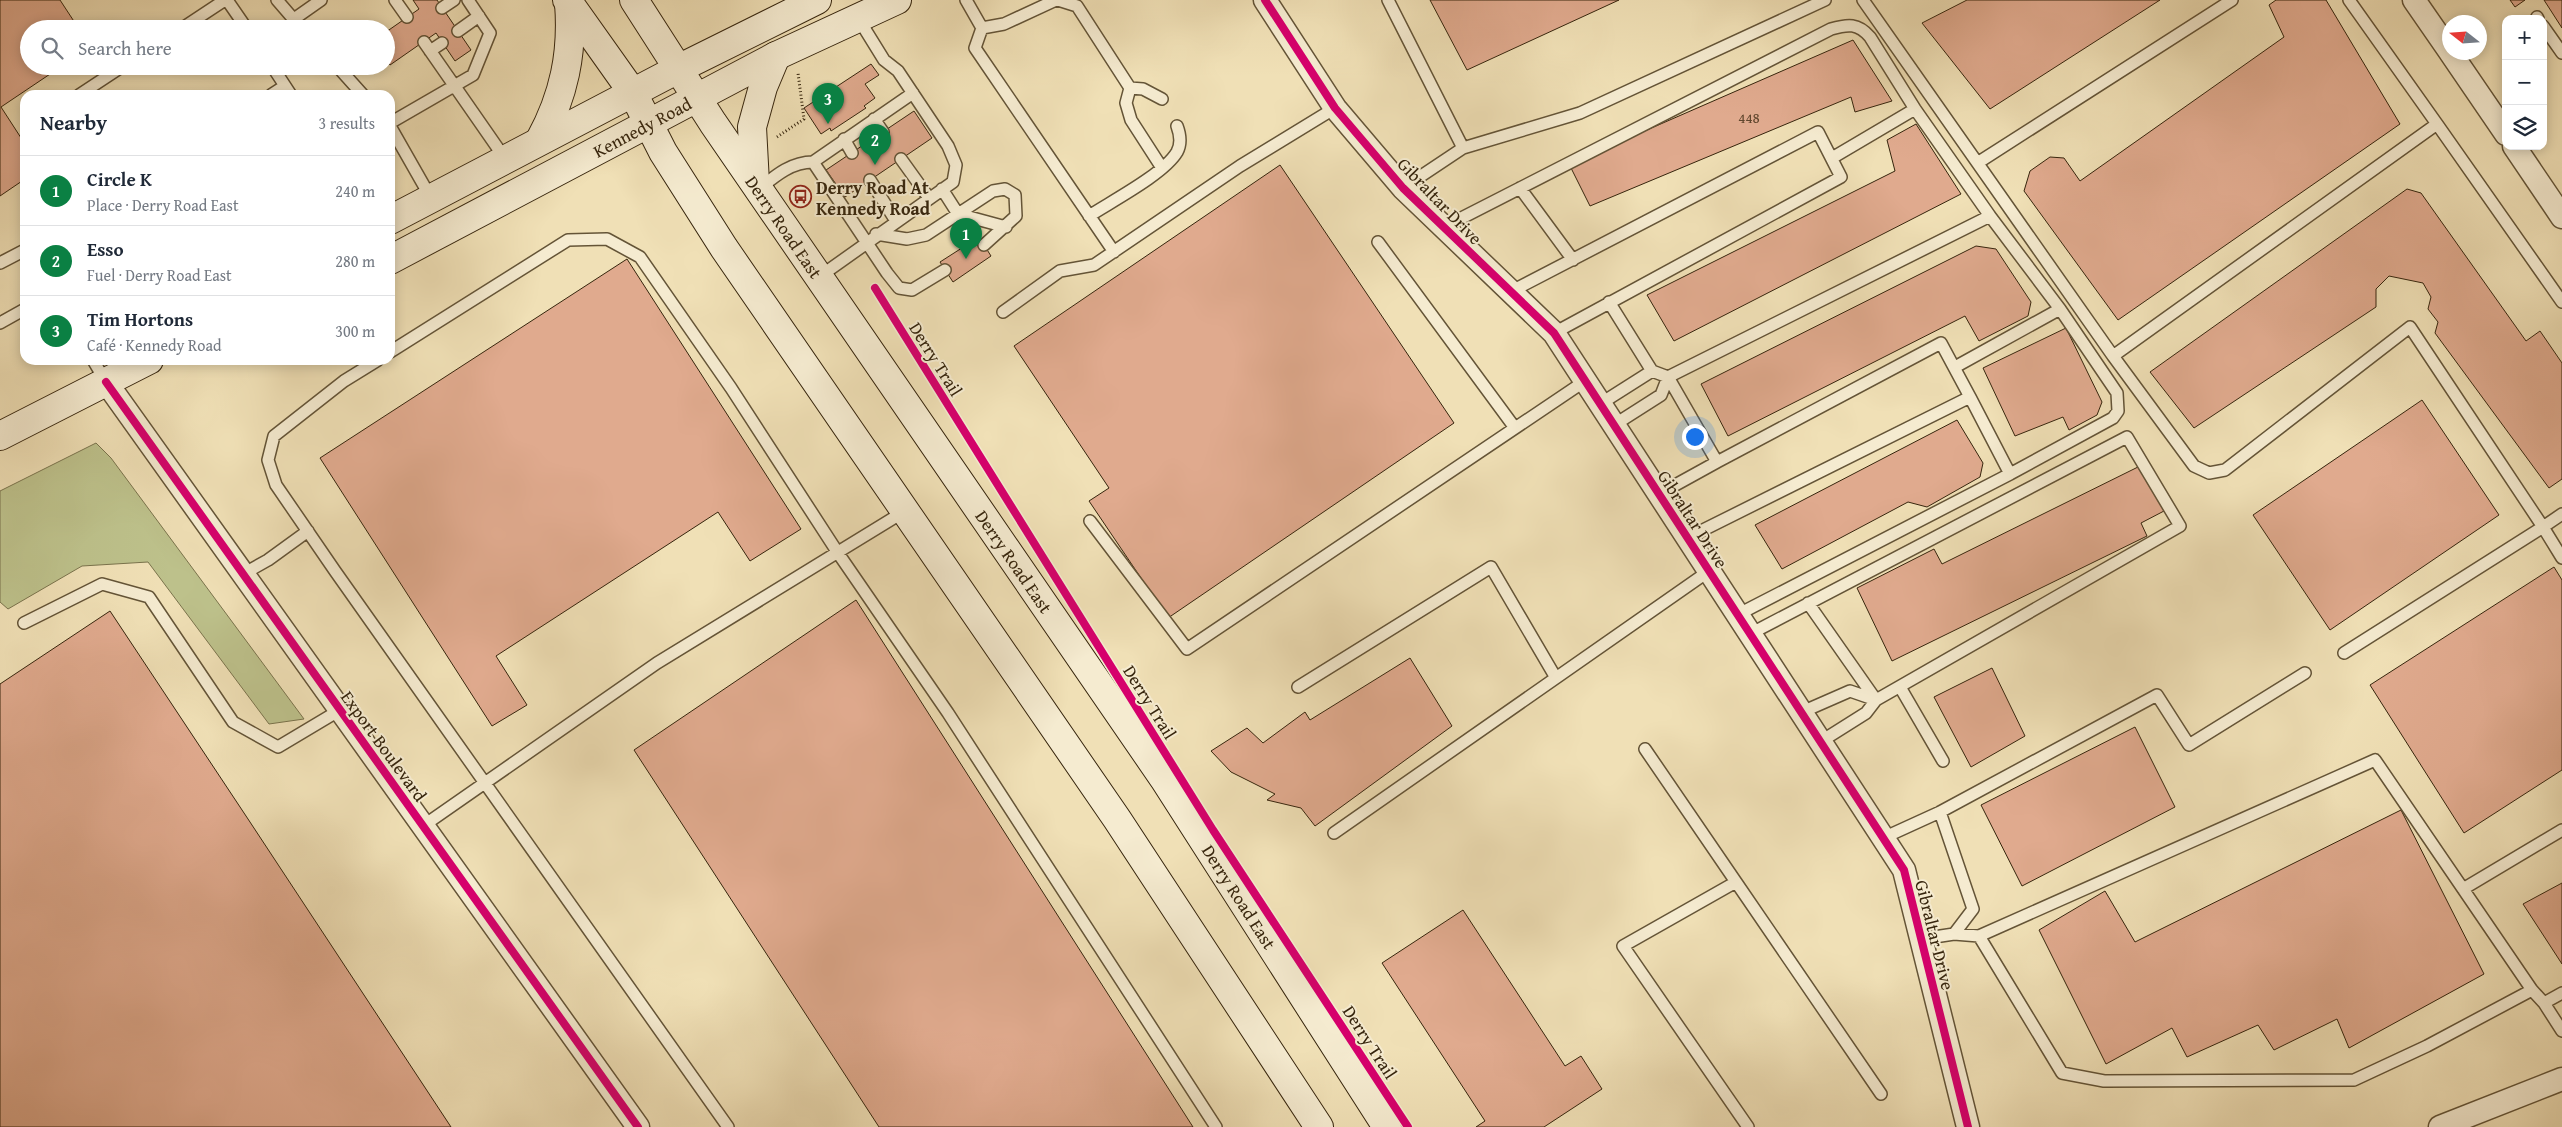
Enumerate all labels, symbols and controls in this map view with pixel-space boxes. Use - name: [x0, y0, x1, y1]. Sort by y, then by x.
- north arrow: [2442, 15, 2487, 60]
- map controls: [2502, 15, 2547, 150]
- button: +: [2502, 15, 2547, 60]
- search box: [20, 20, 395, 75]
- icon: search: [38, 34, 66, 62]
- text: Search here: [78, 34, 172, 62]
- button: −: [2502, 60, 2547, 105]
- pin: 3: [812, 83, 844, 124]
- street label: Kennedy Road: [588, 89, 696, 164]
- button: layers: [2502, 105, 2547, 150]
- text: Nearby: [40, 107, 107, 138]
- house number: 448: [1738, 107, 1760, 128]
- text: 3 results: [318, 111, 375, 135]
- pin: 2: [859, 124, 891, 165]
- street label: Gibraltar Drive: [1391, 151, 1489, 251]
- text: Circle K: [87, 165, 152, 193]
- street label: Derry Road East: [739, 170, 830, 284]
- place label: Derry Road At Kennedy Road: [816, 174, 931, 222]
- text: 1: [52, 179, 60, 203]
- text: 240 m: [335, 179, 375, 203]
- bus stop icon: Derry Road At Kennedy Road: [788, 185, 812, 209]
- text: Place · Derry Road East: [87, 193, 239, 217]
- pin: 1: [950, 218, 982, 259]
- text: Esso: [87, 235, 124, 263]
- text: 2: [52, 249, 60, 273]
- text: 280 m: [335, 249, 375, 273]
- text: Fuel · Derry Road East: [87, 263, 232, 287]
- text: Tim Hortons: [87, 305, 193, 333]
- street label: Derry Trail: [903, 317, 969, 401]
- text: 3: [52, 319, 60, 343]
- text: 300 m: [335, 319, 375, 343]
- text: Café · Kennedy Road: [87, 333, 222, 357]
- your location: [1682, 424, 1708, 450]
- street label: Gibraltar Drive: [1651, 465, 1735, 573]
- street label: Derry Road East: [969, 504, 1060, 619]
- street label: Derry Trail: [1117, 660, 1183, 744]
- street label: Export Boulevard: [334, 685, 434, 807]
- street label: Derry Road East: [1196, 839, 1283, 955]
- street label: Gibraltar Drive: [1908, 877, 1962, 993]
- street label: Derry Trail: [1336, 1000, 1404, 1084]

